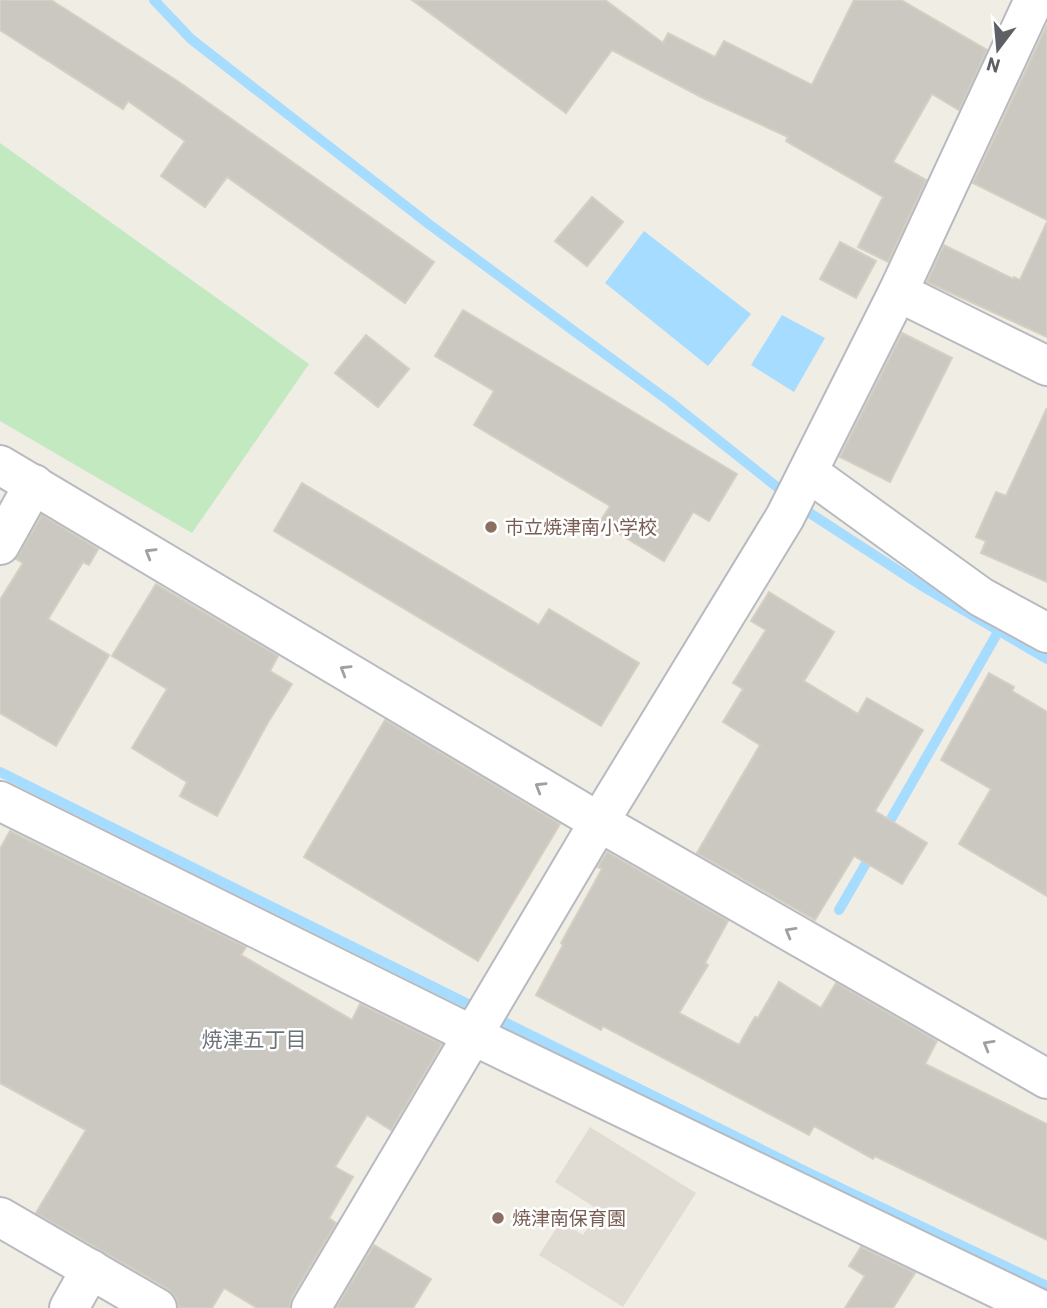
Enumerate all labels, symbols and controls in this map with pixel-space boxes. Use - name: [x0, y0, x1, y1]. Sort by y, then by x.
- north arrow: [963, 14, 1033, 84]
- text: N: [984, 53, 1002, 79]
- place label: 市立焼津南小学校: [505, 515, 657, 538]
- marker: 市立焼津南小学校: [483, 519, 499, 535]
- one-way arrow: [144, 549, 157, 562]
- one-way arrow: [340, 665, 353, 678]
- one-way arrow: [535, 782, 548, 795]
- one-way arrow: [785, 927, 798, 940]
- district label: 焼津五丁目: [202, 1026, 307, 1051]
- one-way arrow: [982, 1040, 995, 1053]
- place label: 焼津南保育園: [512, 1206, 626, 1229]
- marker: 焼津南保育園: [490, 1210, 506, 1226]

